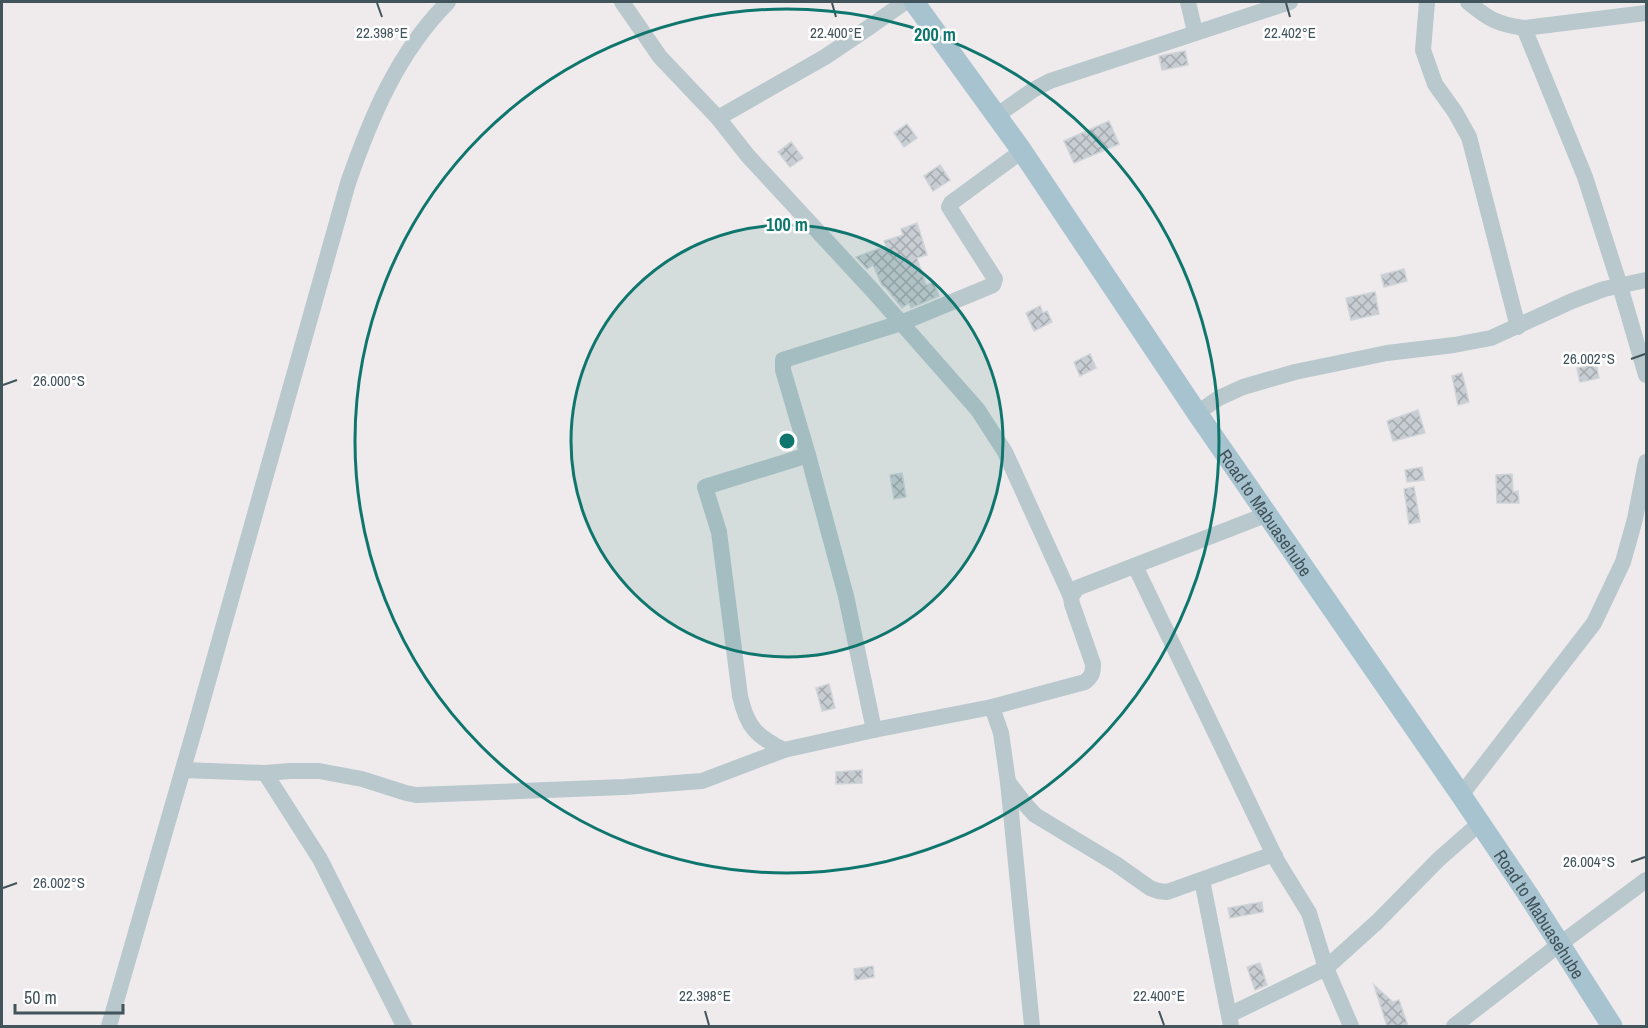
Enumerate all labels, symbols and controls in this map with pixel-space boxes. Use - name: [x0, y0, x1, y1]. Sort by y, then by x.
- text: 22.398°E: [356, 22, 408, 43]
- text: 22.400°E: [810, 22, 862, 43]
- text: 200 m: [914, 22, 956, 47]
- text: 22.402°E: [1264, 22, 1316, 43]
- text: 100 m: [766, 212, 808, 237]
- text: 26.002°S: [1563, 348, 1615, 369]
- text: 26.000°S: [33, 370, 85, 391]
- centre of rings: [777, 431, 797, 451]
- street label: Road to Mabuasehube: [1213, 444, 1319, 581]
- street label: Road to Mabuasehube: [1489, 844, 1591, 983]
- text: 26.004°S: [1563, 851, 1615, 872]
- text: 26.002°S: [33, 872, 85, 893]
- scale bar: [15, 977, 123, 1015]
- text: 50 m: [24, 985, 57, 1010]
- text: 22.398°E: [679, 985, 731, 1006]
- text: 22.400°E: [1133, 985, 1185, 1006]

